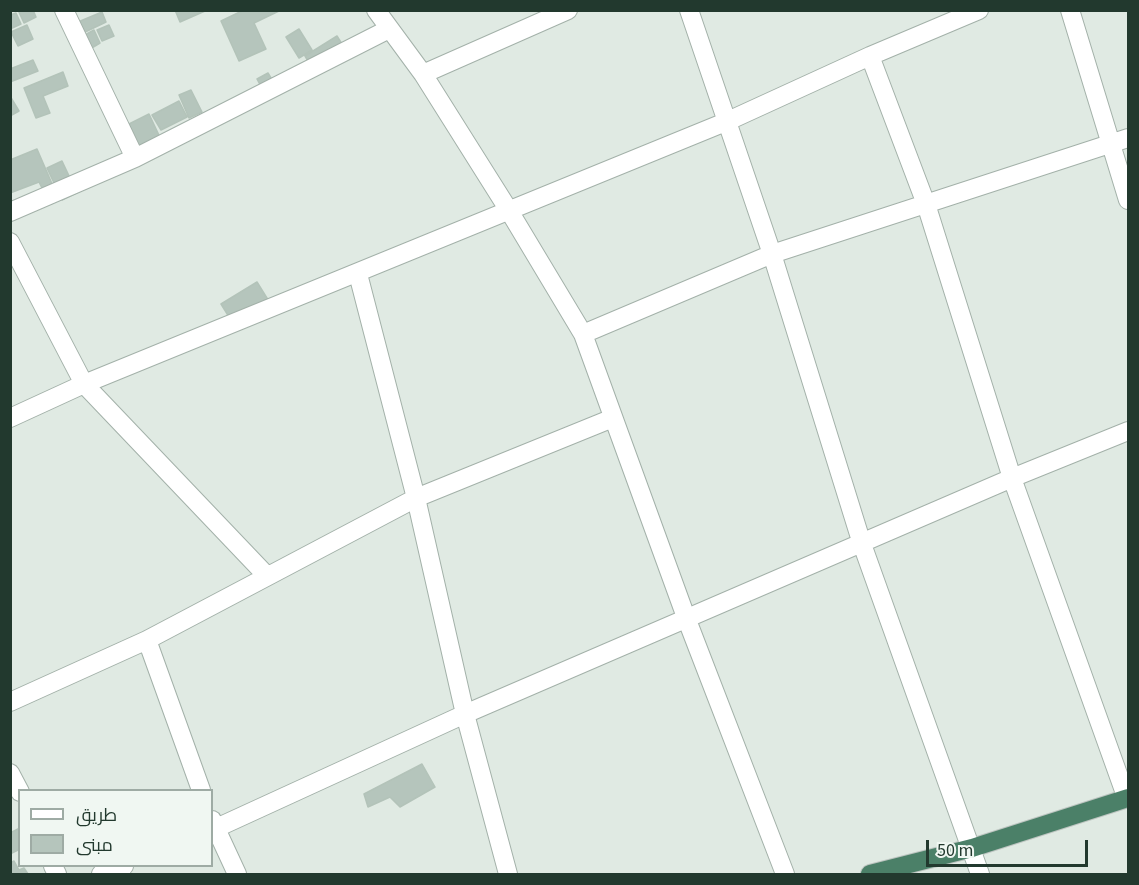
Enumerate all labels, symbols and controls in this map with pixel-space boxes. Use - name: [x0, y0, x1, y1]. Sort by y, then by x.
- legend: [18, 789, 213, 867]
- text: طريق: [76, 803, 117, 828]
- scale bar: [929, 828, 1091, 866]
- text: مبنى: [76, 833, 113, 858]
- text: 50 m: [937, 838, 973, 863]

